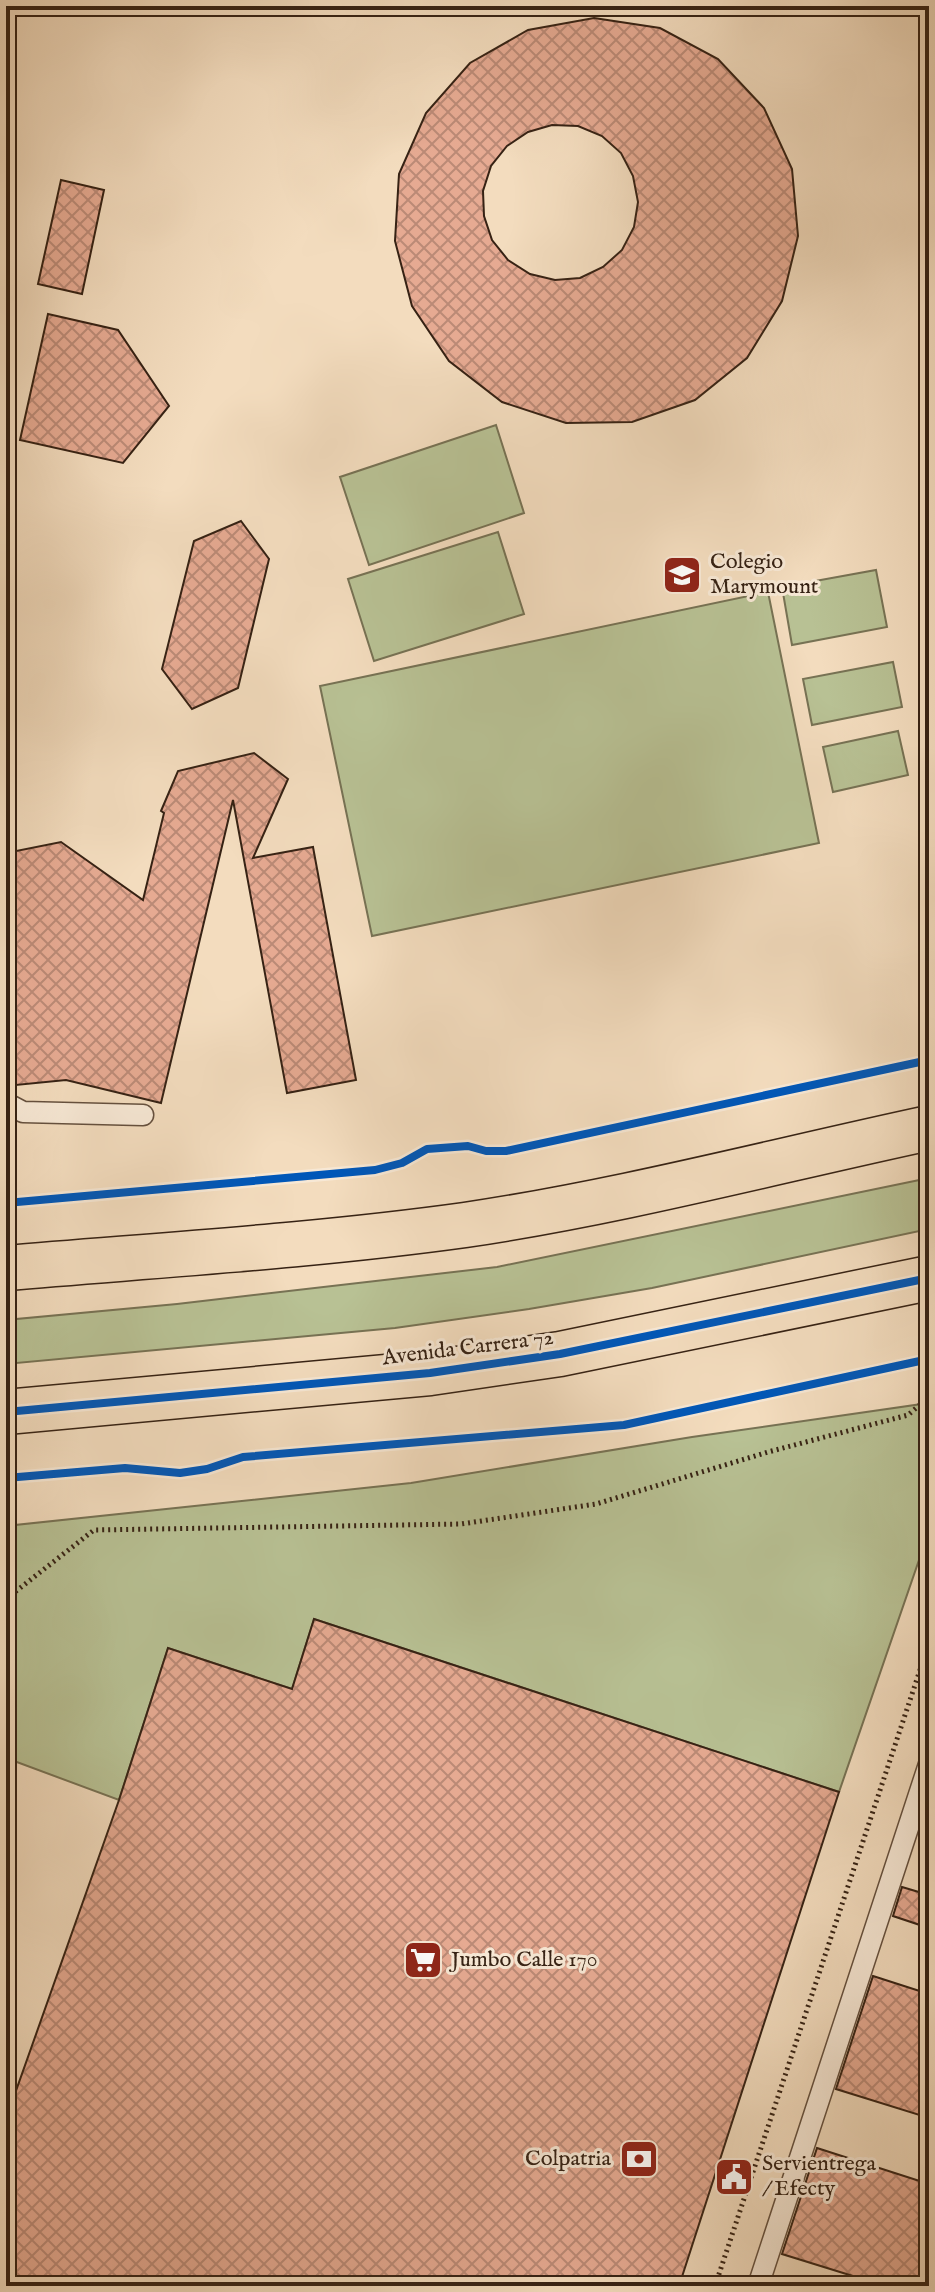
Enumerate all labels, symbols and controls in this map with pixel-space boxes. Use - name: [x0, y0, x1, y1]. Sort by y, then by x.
- place label: Colegio Marymount: [710, 548, 819, 601]
- school or university icon: Colegio Marymount: [661, 554, 703, 596]
- street label: Avenida Carrera 72: [380, 1324, 555, 1373]
- supermarket icon: Jumbo Calle 170: [402, 1939, 444, 1981]
- place label: Jumbo Calle 170: [448, 1946, 598, 1974]
- bank icon: Colpatria: [618, 2138, 660, 2180]
- place label: Colpatria: [525, 2145, 611, 2173]
- place label: Servientrega / Efecty: [762, 2150, 876, 2203]
- public building icon: Servientrega / Efecty: [713, 2156, 755, 2198]

